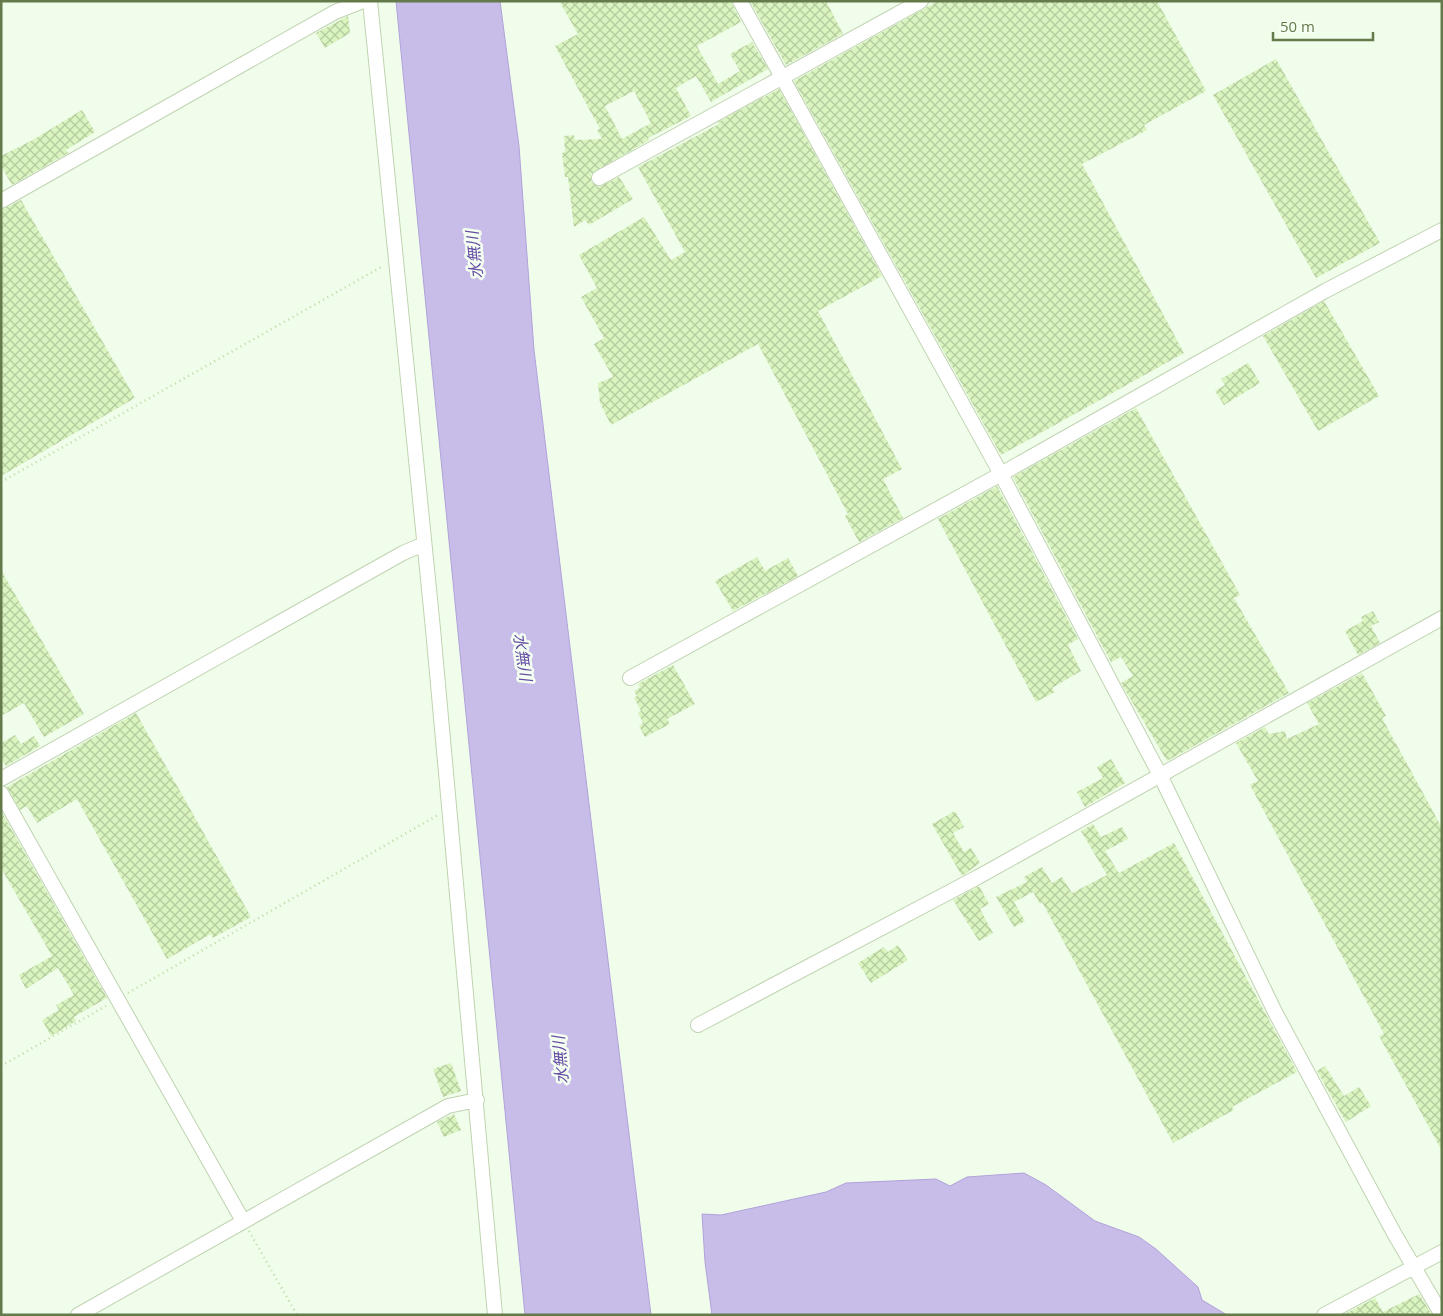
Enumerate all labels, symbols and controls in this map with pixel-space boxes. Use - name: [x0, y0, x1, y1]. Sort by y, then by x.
- scale bar: [1273, 10, 1373, 42]
- text: 50 m: [1280, 16, 1315, 36]
- water label: 水無川: [460, 228, 487, 280]
- water label: 水無川: [509, 632, 538, 684]
- water label: 水無川: [547, 1033, 573, 1085]

